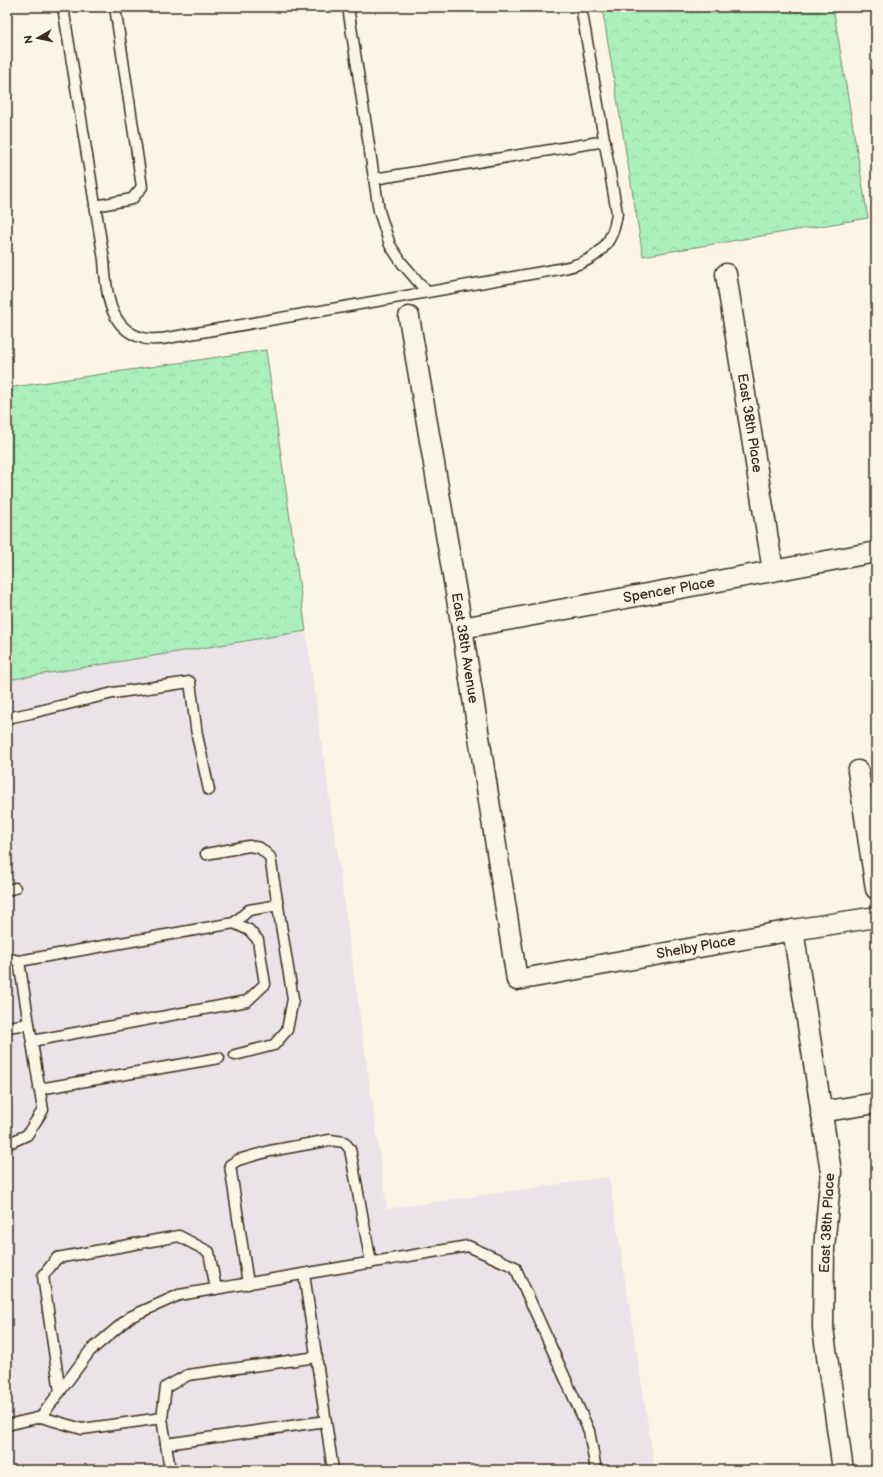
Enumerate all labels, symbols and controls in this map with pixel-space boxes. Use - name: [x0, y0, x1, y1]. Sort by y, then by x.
- north arrow: [18, 18, 58, 58]
- text: N: [22, 34, 36, 45]
- street label: East 38th Place: [734, 372, 766, 474]
- street label: Spencer Place: [622, 574, 716, 606]
- street label: East 38th Avenue: [448, 591, 482, 705]
- street label: Shelby Place: [655, 932, 737, 962]
- street label: East 38th Place: [816, 1172, 838, 1274]

